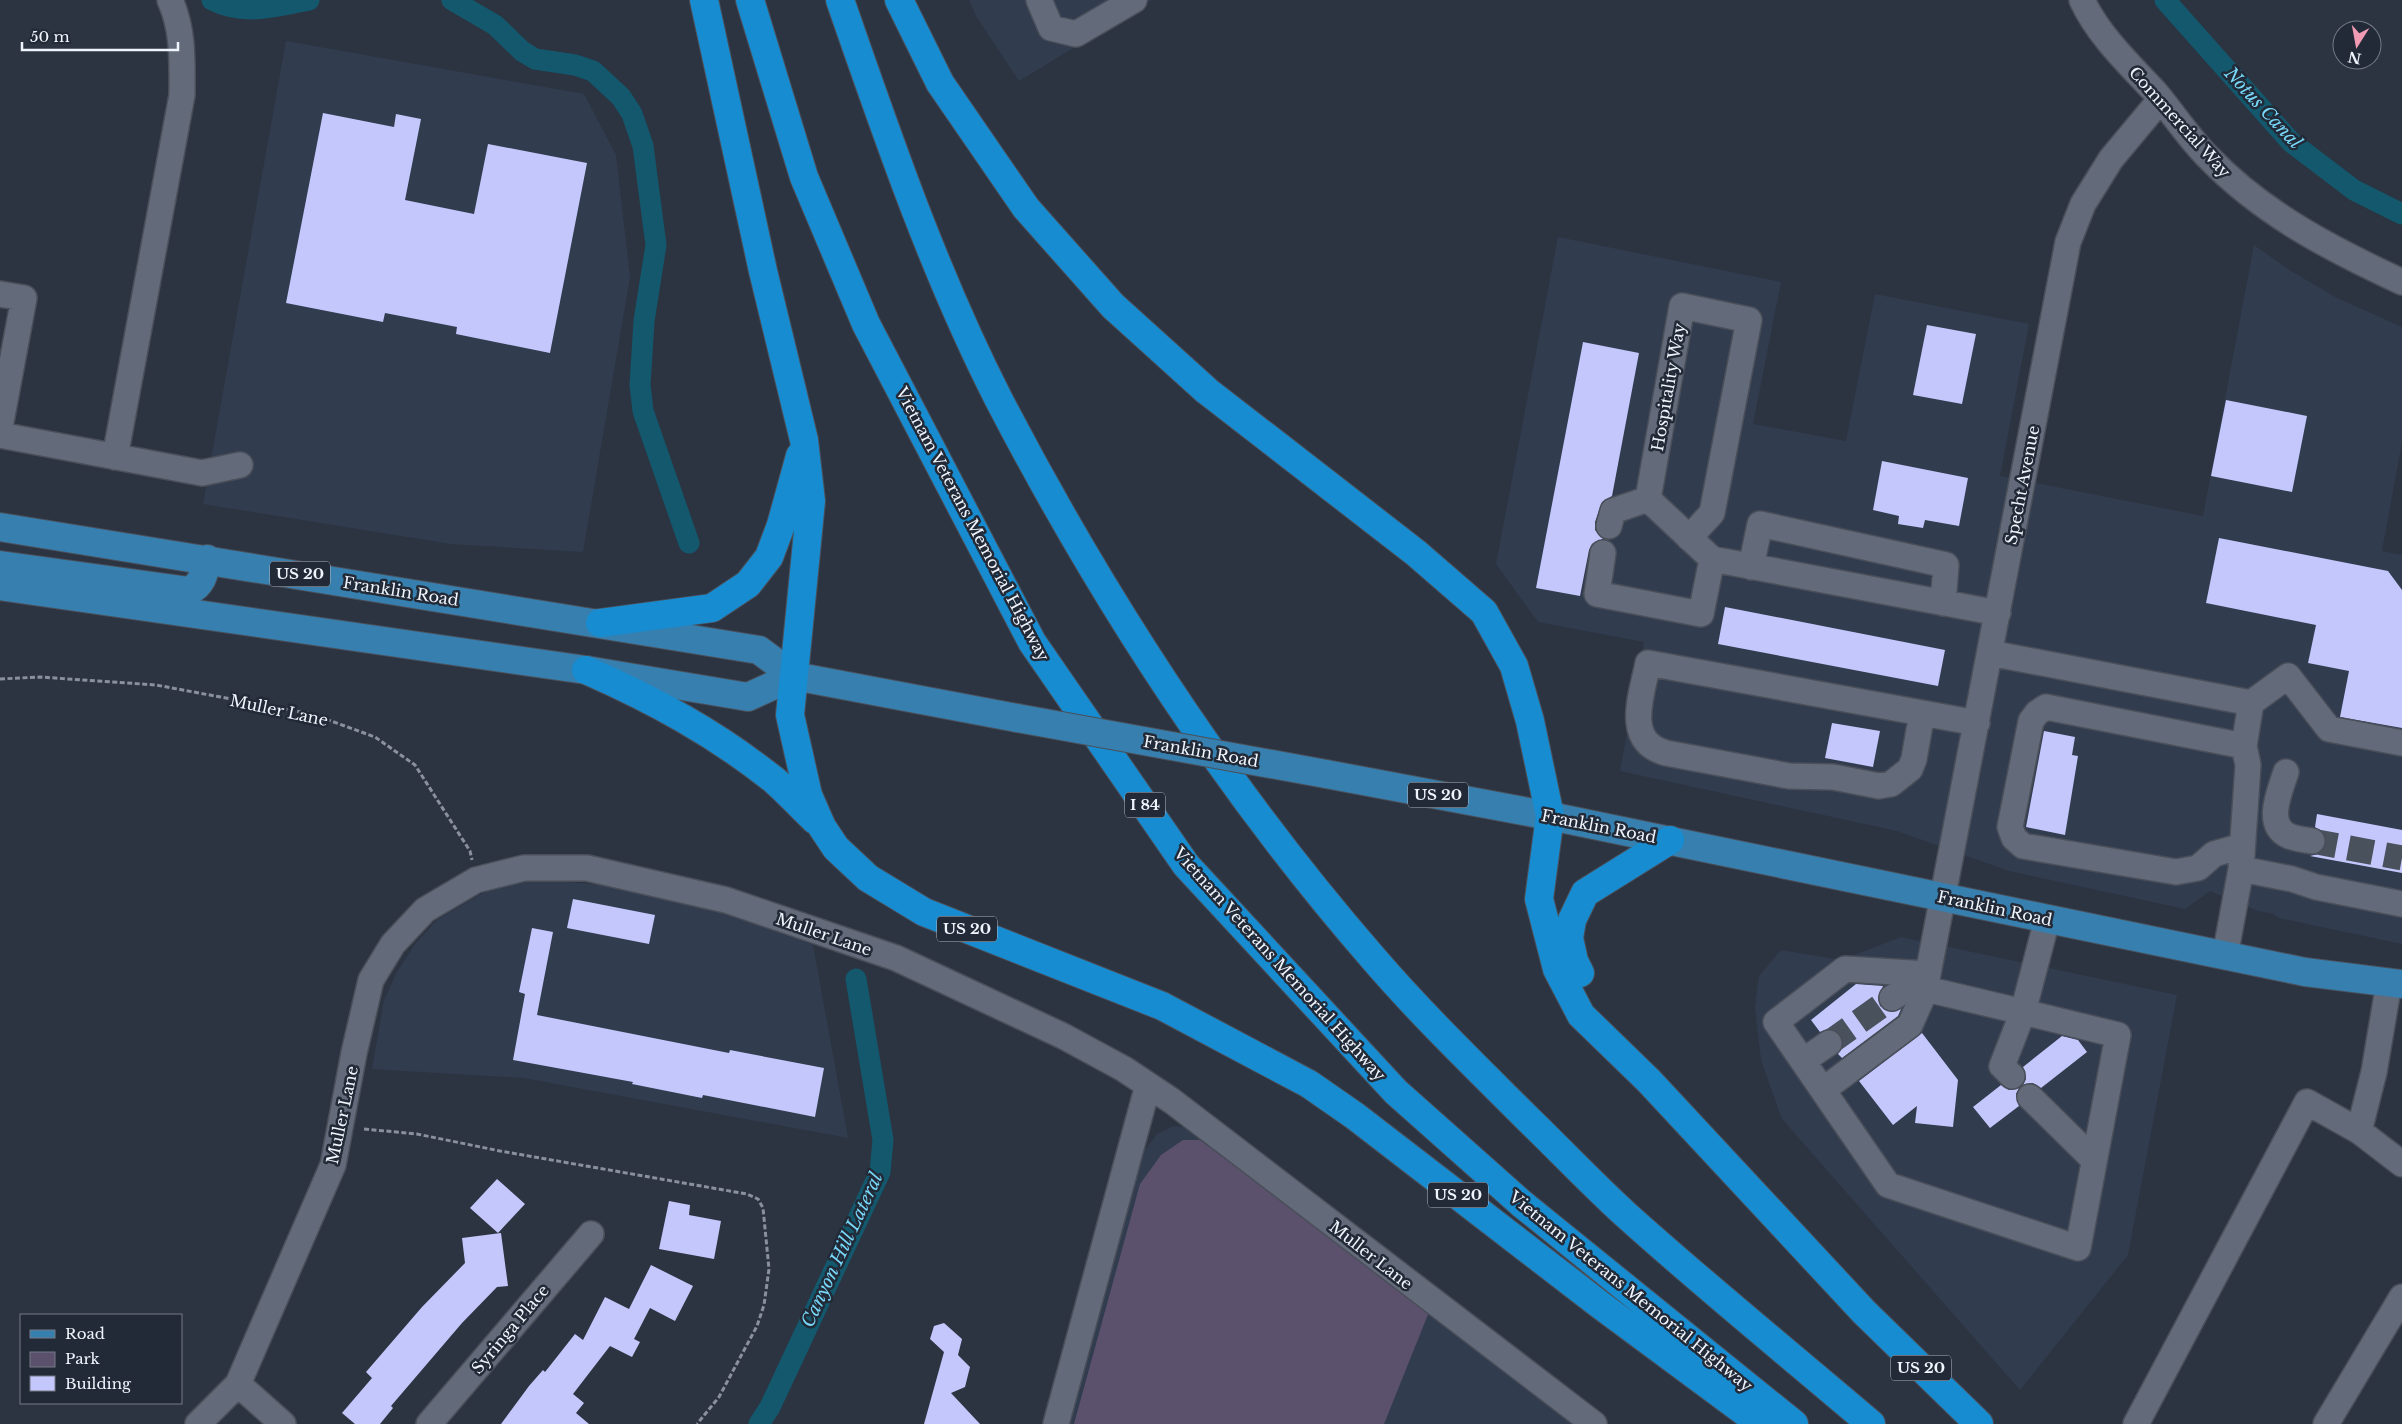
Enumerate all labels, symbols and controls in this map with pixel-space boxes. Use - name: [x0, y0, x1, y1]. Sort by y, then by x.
- scale bar: [22, 20, 179, 52]
- north arrow: [2332, 20, 2382, 70]
- text: 50 m: [30, 27, 70, 46]
- text: N: [2346, 48, 2363, 68]
- street label: Commercial Way: [2125, 62, 2236, 182]
- water label: Notus Canal: [2219, 62, 2307, 154]
- street label: Hospitality Way: [1647, 321, 1689, 453]
- street label: Vietnam Veterans Memorial Highway: [892, 383, 1054, 665]
- street label: Specht Avenue: [2001, 424, 2043, 546]
- road number: US 20: [270, 562, 330, 586]
- street label: Franklin Road: [342, 572, 460, 610]
- street label: Muller Lane: [228, 690, 330, 730]
- street label: Franklin Road: [1142, 731, 1260, 771]
- road number: US 20: [1408, 782, 1468, 808]
- road number: I 84: [1125, 792, 1165, 818]
- street label: Franklin Road: [1540, 805, 1658, 847]
- street label: Vietnam Veterans Memorial Highway: [1169, 842, 1391, 1085]
- street label: Franklin Road: [1936, 886, 2054, 930]
- street label: Muller Lane: [774, 908, 874, 960]
- road number: US 20: [937, 916, 997, 942]
- street label: Muller Lane: [322, 1064, 362, 1166]
- water label: Canyon Hill Lateral: [797, 1169, 888, 1331]
- road number: US 20: [1428, 1182, 1488, 1208]
- street label: Vietnam Veterans Memorial Highway: [1504, 1186, 1757, 1396]
- street label: Muller Lane: [1325, 1216, 1417, 1294]
- street label: Syringa Place: [467, 1280, 553, 1378]
- legend: [20, 1314, 182, 1404]
- text: Road: [65, 1324, 105, 1343]
- text: Park: [65, 1349, 101, 1368]
- road number: US 20: [1891, 1356, 1951, 1380]
- text: Building: [65, 1374, 132, 1393]

